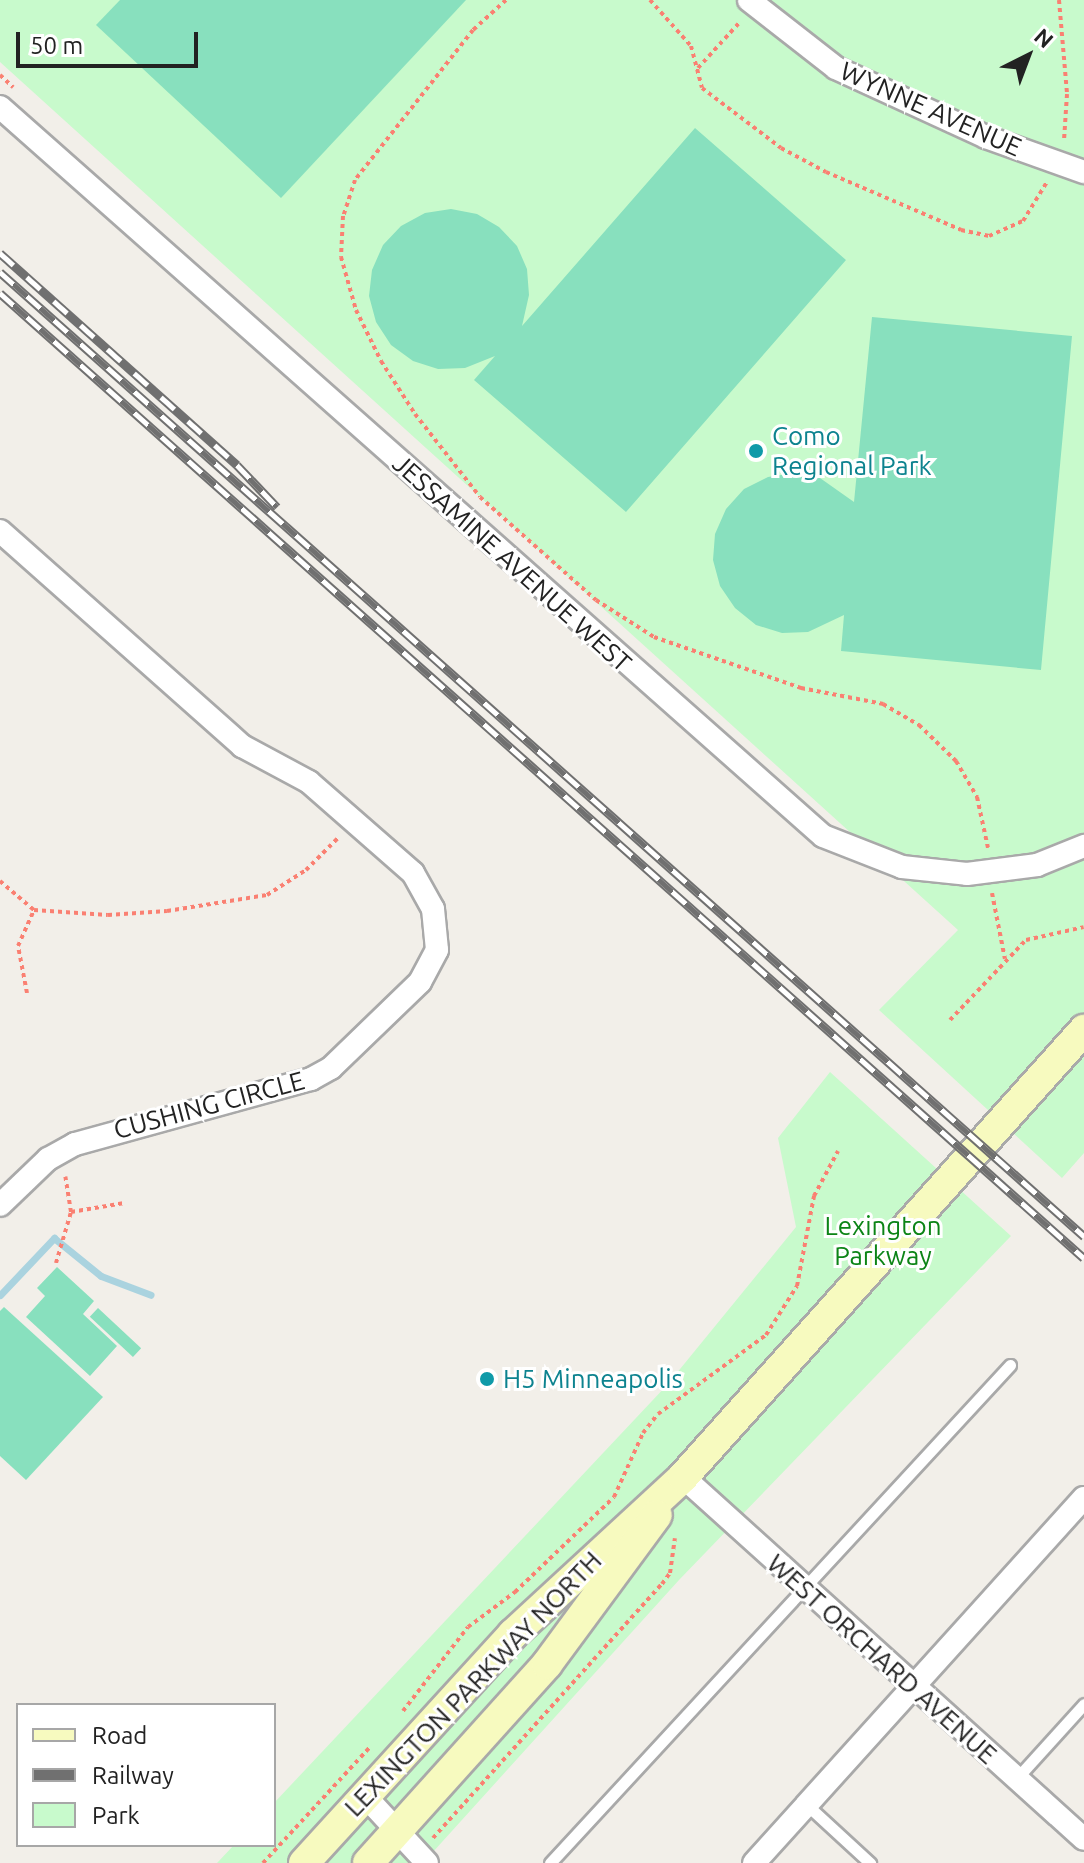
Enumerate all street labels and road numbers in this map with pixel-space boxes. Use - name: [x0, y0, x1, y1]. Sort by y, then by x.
- street label: WYNNE AVENUE: [836, 55, 1026, 163]
- street label: JESSAMINE AVENUE WEST: [386, 448, 638, 678]
- street label: CUSHING CIRCLE: [110, 1065, 308, 1145]
- street label: LEXINGTON PARKWAY NORTH: [338, 1545, 608, 1823]
- street label: WEST ORCHARD AVENUE: [761, 1548, 1003, 1770]

